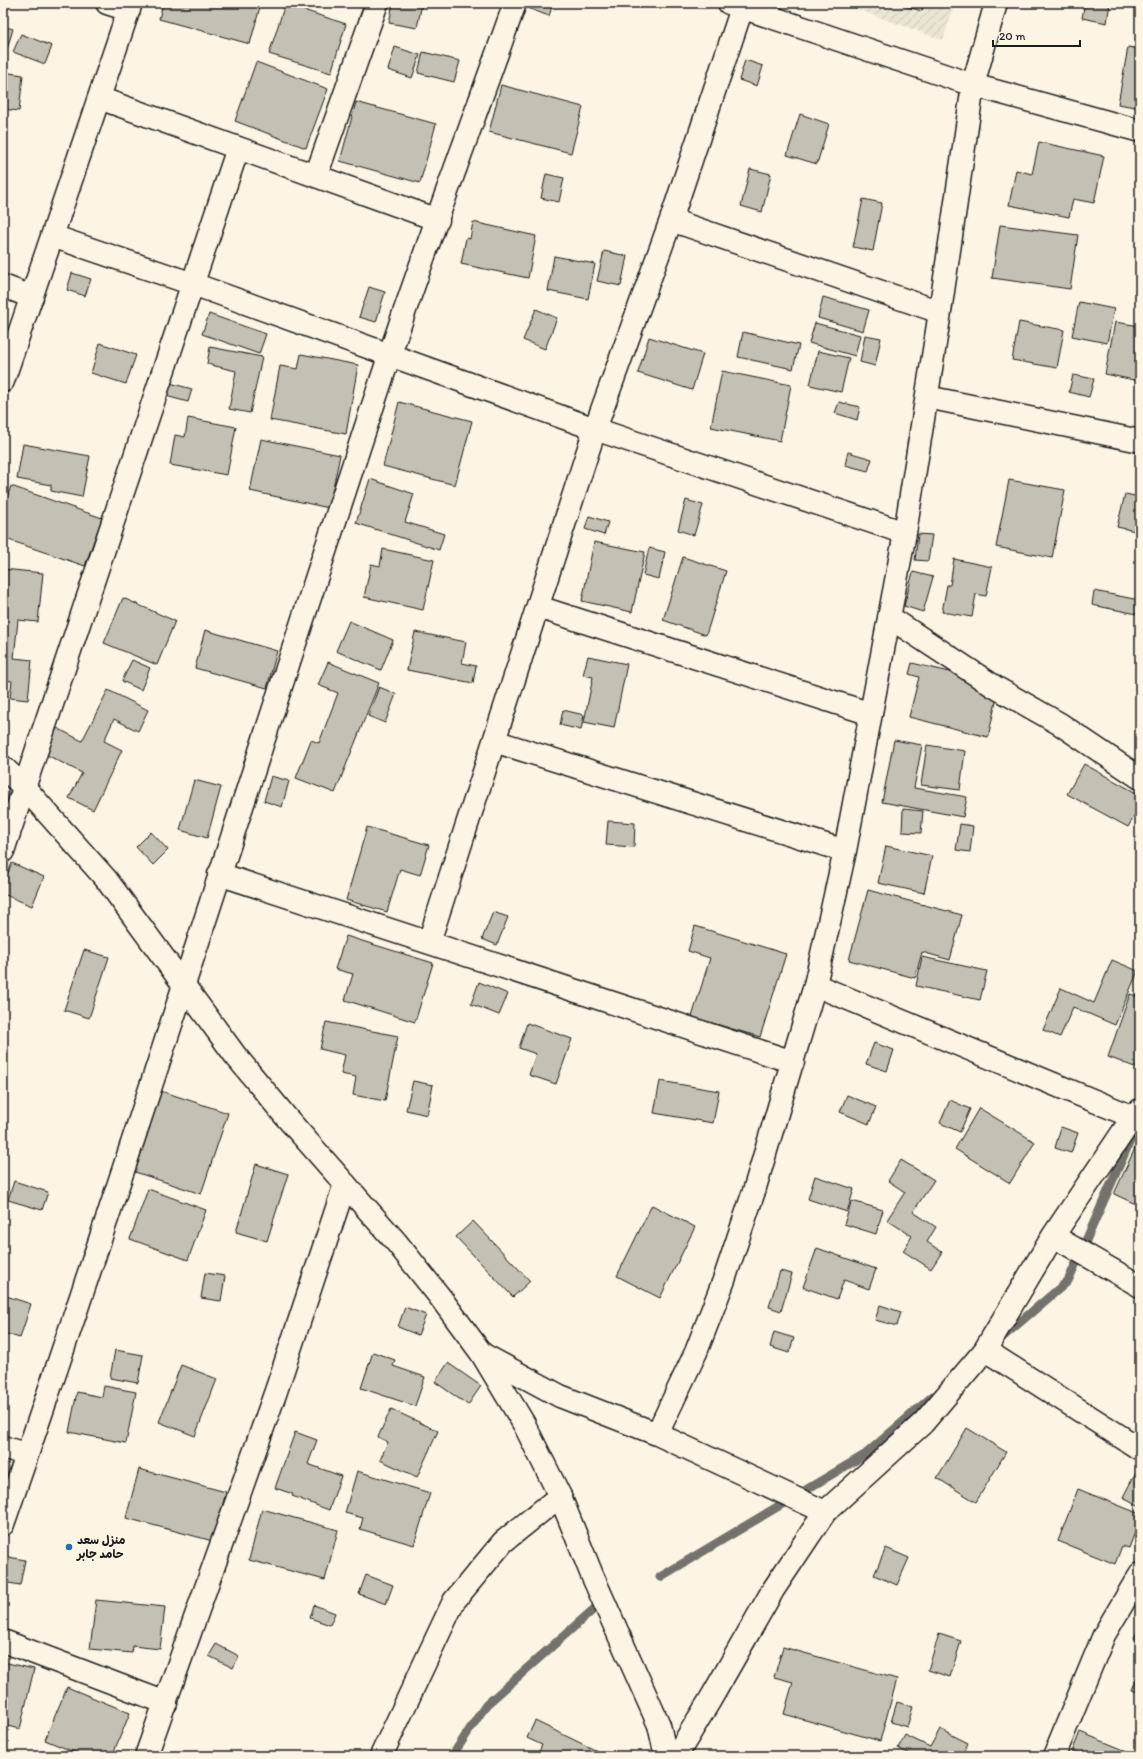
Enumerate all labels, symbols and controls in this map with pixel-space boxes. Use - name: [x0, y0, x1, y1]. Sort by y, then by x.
- scale bar: [993, 22, 1080, 48]
- text: 20 m: [999, 29, 1026, 43]
- place label: منزل سعد حامد جابر: [76, 1533, 125, 1561]
- marker: منزل سعد حامد جابر: [64, 1542, 74, 1552]

